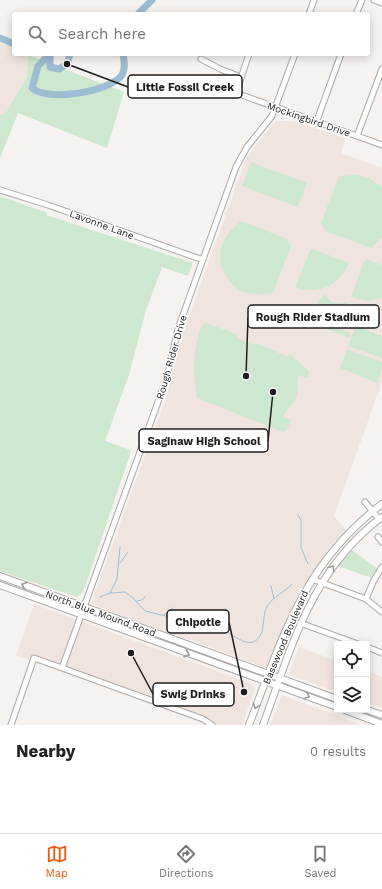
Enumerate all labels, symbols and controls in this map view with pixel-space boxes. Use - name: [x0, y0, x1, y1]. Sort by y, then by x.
- search box: [12, 12, 370, 56]
- icon: search: [26, 23, 48, 45]
- text: Search here: [58, 25, 146, 43]
- callout: Little Fossil Creek: [128, 75, 242, 98]
- text: Little Fossil Creek: [136, 81, 234, 94]
- street label: Mockingbird Drive: [266, 100, 352, 139]
- street label: Lavonne Lane: [68, 208, 136, 241]
- callout: Rough Rider Stadium: [248, 305, 379, 328]
- text: Rough Rider Stadium: [256, 311, 370, 324]
- street label: Rough Rider Drive: [154, 314, 189, 400]
- callout: Saginaw High School: [139, 429, 268, 452]
- text: Saginaw High School: [147, 435, 261, 448]
- one-way arrow: [327, 565, 334, 572]
- one-way arrow: [20, 581, 27, 589]
- street label: North Blue Mound Road: [44, 588, 158, 639]
- street label: Basswood Boulevard: [261, 589, 310, 686]
- callout: Chipotle: [167, 610, 229, 633]
- text: Chipotle: [175, 616, 221, 629]
- map controls: [334, 641, 370, 713]
- button: locate: [334, 641, 370, 677]
- one-way arrow: [183, 649, 190, 657]
- button: layers: [334, 677, 370, 713]
- callout: Swig Drinks: [153, 683, 234, 706]
- text: Swig Drinks: [161, 688, 226, 701]
- one-way arrow: [304, 692, 311, 700]
- one-way arrow: [253, 702, 261, 709]
- text: Nearby: [16, 741, 75, 761]
- text: 0 results: [310, 744, 366, 759]
- tab: Map: [46, 843, 68, 880]
- tab: Directions: [159, 843, 213, 880]
- tab: Saved: [304, 843, 336, 880]

